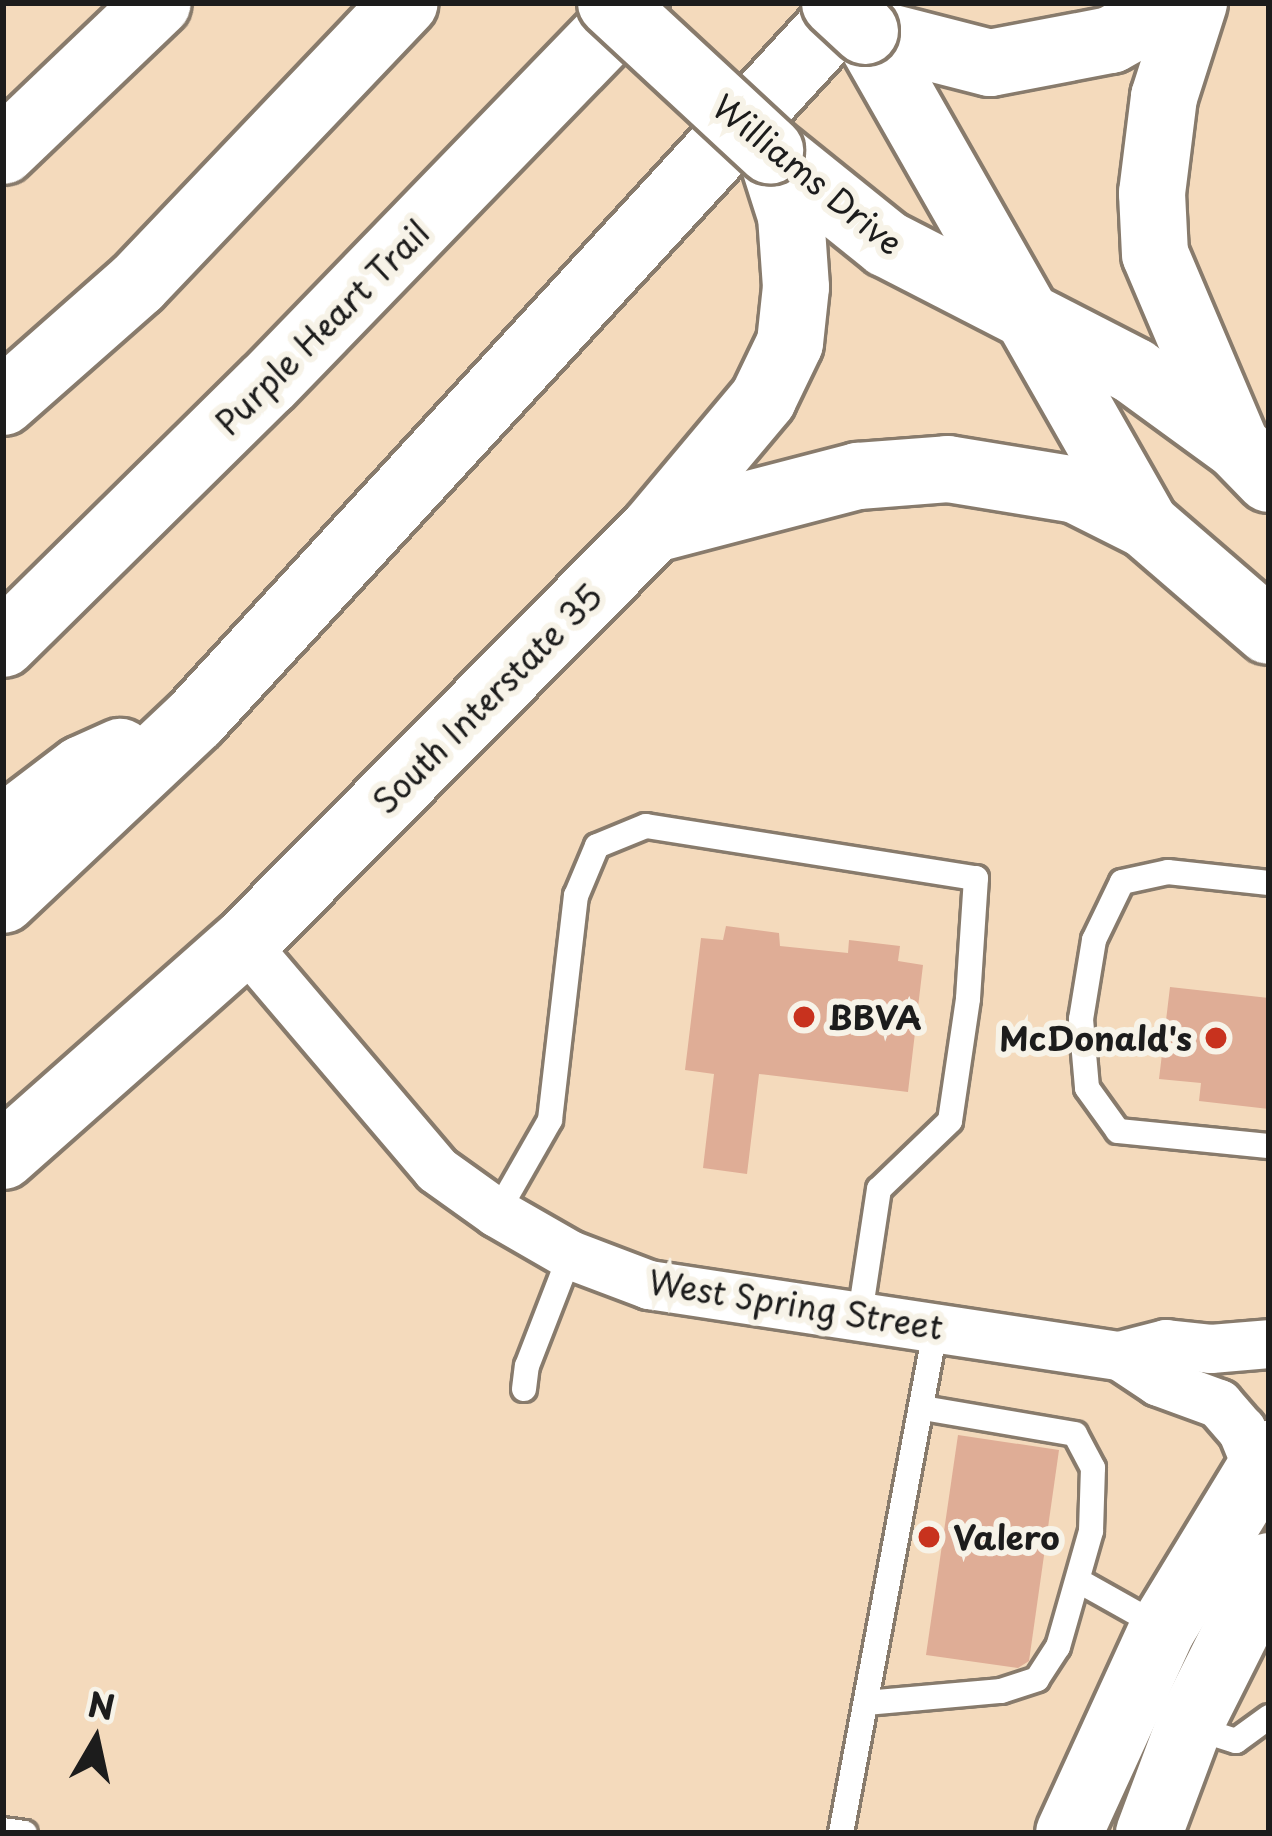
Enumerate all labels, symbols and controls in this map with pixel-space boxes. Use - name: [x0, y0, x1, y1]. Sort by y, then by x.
- street label: Williams Drive: [705, 86, 911, 262]
- street label: Purple Heart Trail: [206, 211, 438, 443]
- street label: South Interstate 35: [363, 574, 611, 822]
- place label: BBVA: [828, 997, 922, 1037]
- marker: BBVA: [791, 1004, 817, 1030]
- place label: McDonald's: [999, 1018, 1192, 1058]
- marker: McDonald's: [1203, 1025, 1229, 1051]
- street label: West Spring Street: [645, 1261, 947, 1347]
- place label: Valero: [953, 1517, 1060, 1557]
- marker: Valero: [916, 1524, 942, 1550]
- text: N: [85, 1678, 118, 1731]
- north arrow: [36, 1680, 156, 1800]

